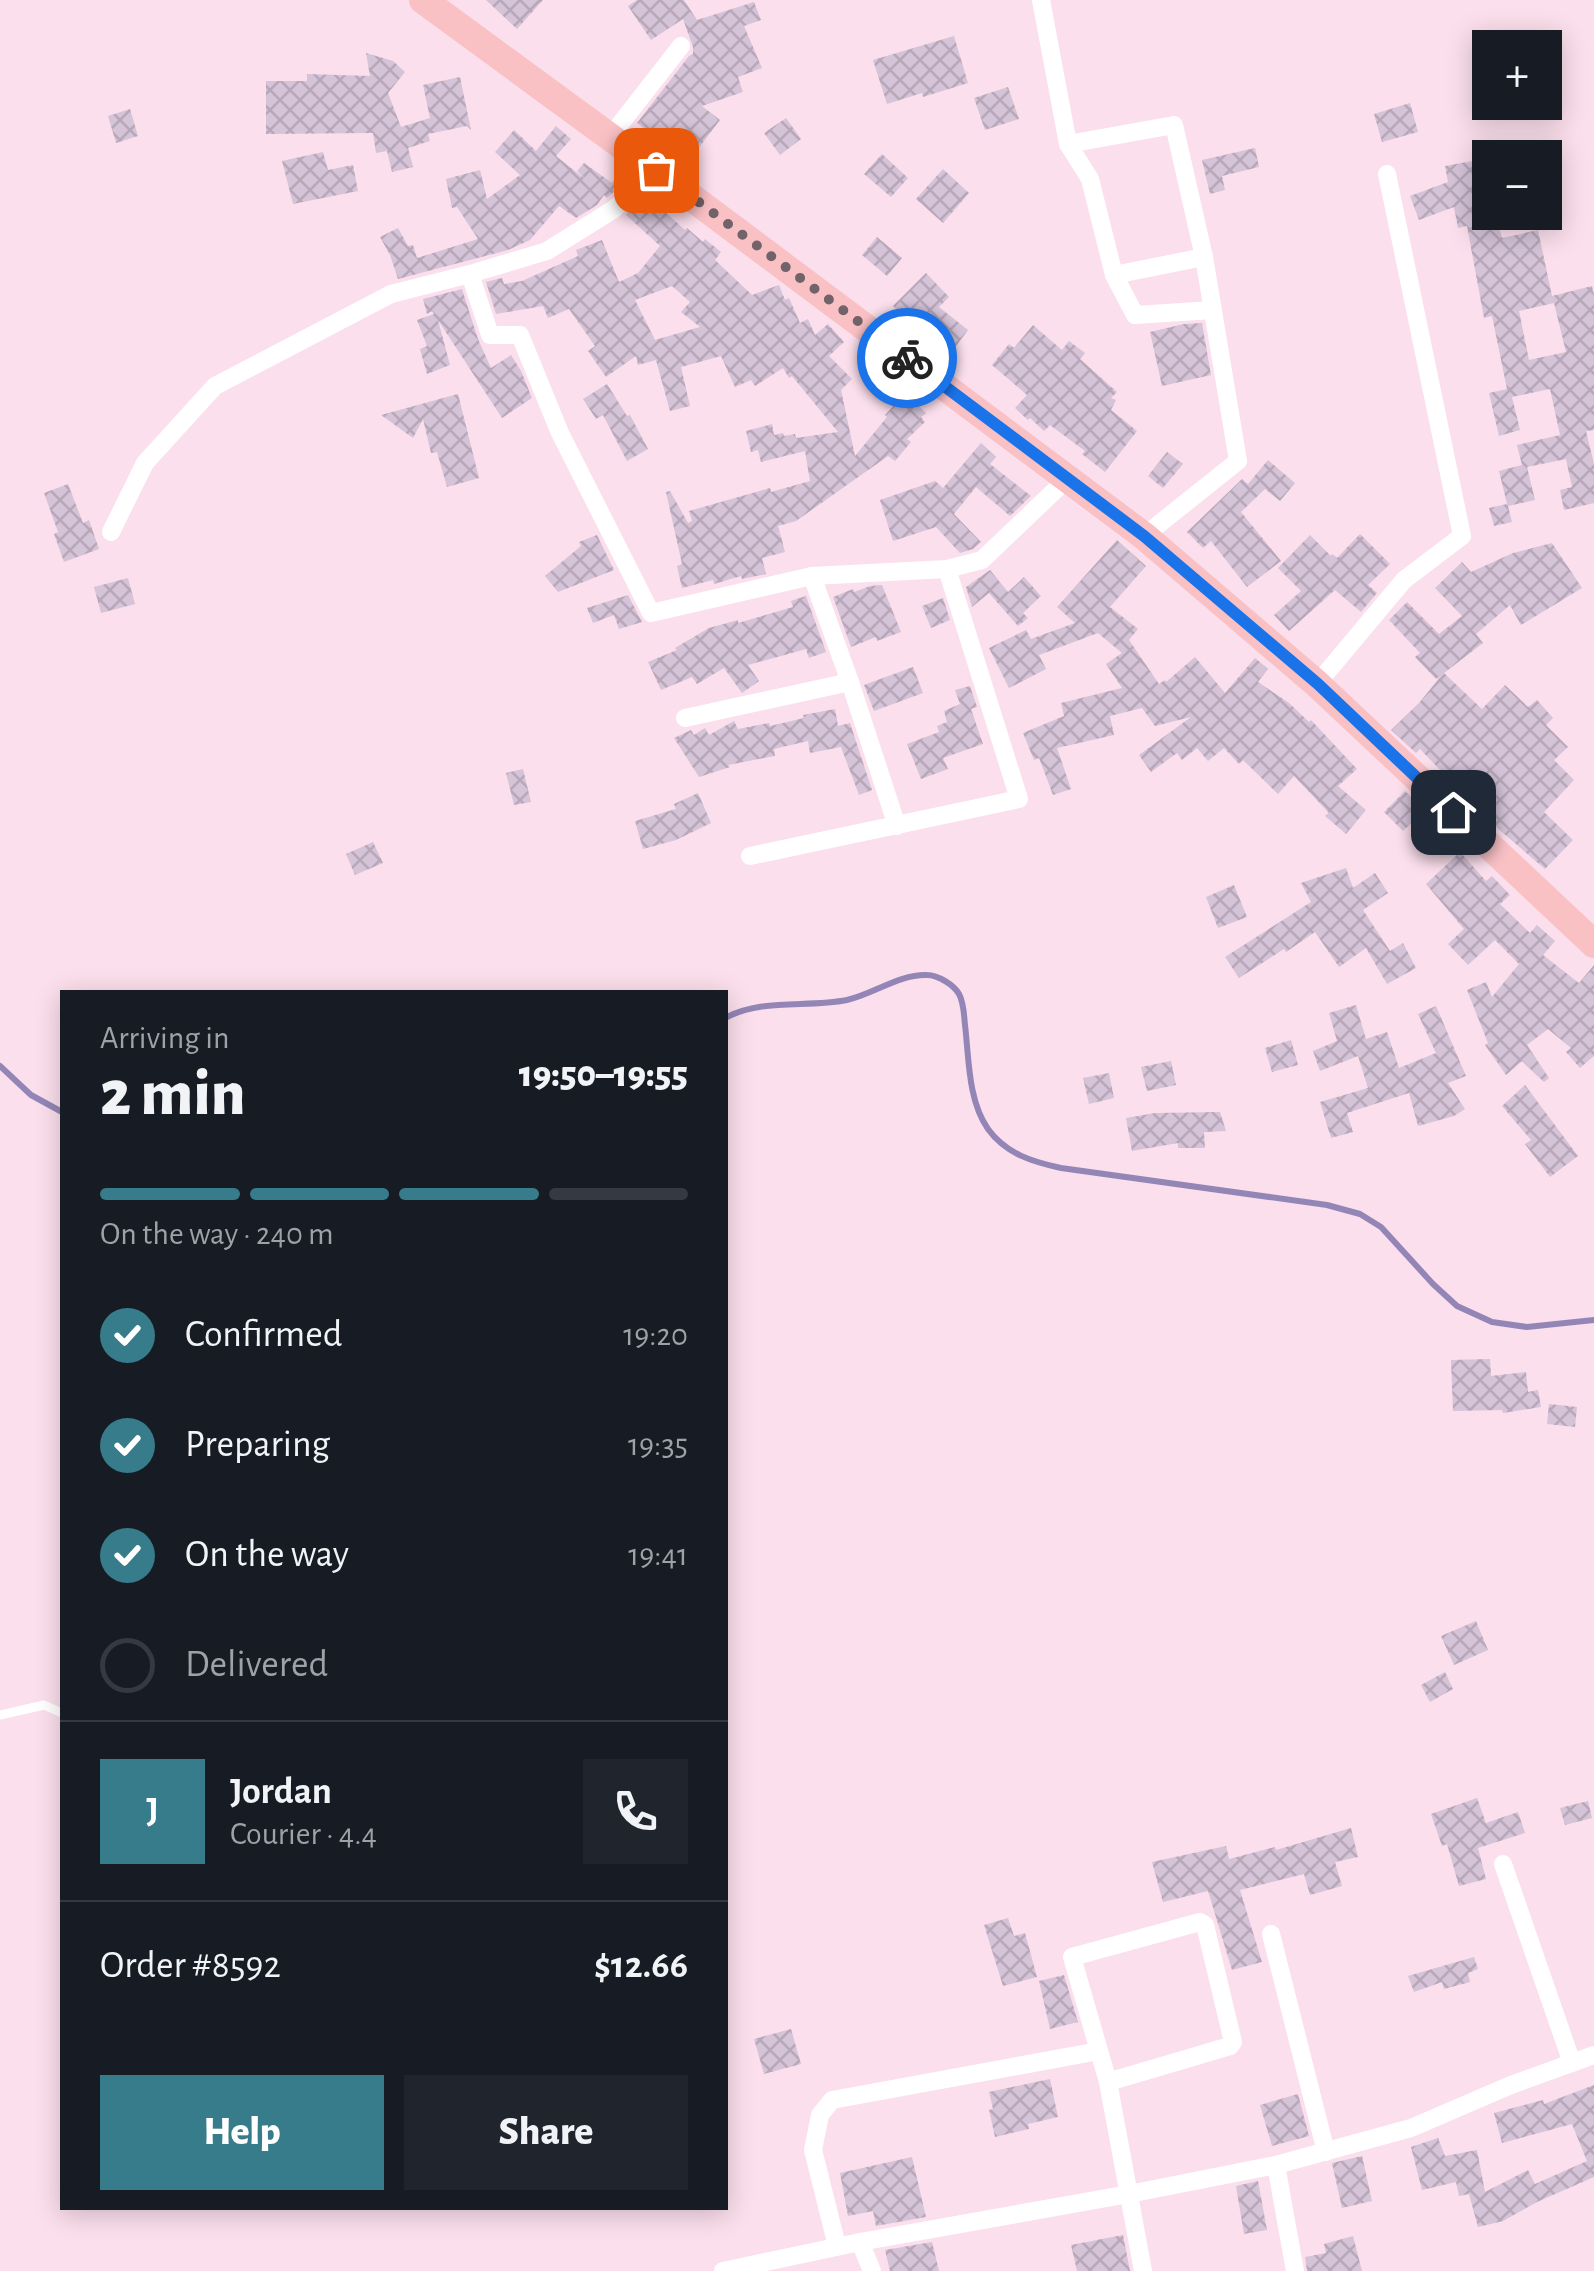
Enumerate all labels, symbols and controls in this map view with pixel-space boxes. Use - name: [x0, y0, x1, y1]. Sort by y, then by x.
- map controls: [1472, 30, 1562, 230]
- button: +: [1472, 30, 1562, 120]
- pin: [614, 128, 699, 213]
- button: −: [1472, 140, 1562, 230]
- icon: bag: [629, 143, 684, 198]
- courier: [857, 308, 957, 408]
- icon: bike: [880, 331, 935, 386]
- pin: [1411, 770, 1496, 855]
- icon: home: [1426, 785, 1481, 840]
- text: Arriving in: [100, 1022, 229, 1054]
- text: 19:50–19:55: [519, 1056, 688, 1094]
- text: 2 min: [100, 1062, 246, 1127]
- text: On the way · 240 m: [100, 1218, 334, 1250]
- icon: check: [100, 1308, 155, 1363]
- text: Confirmed: [185, 1316, 342, 1354]
- text: 19:20: [623, 1319, 688, 1351]
- icon: check: [100, 1418, 155, 1473]
- text: Preparing: [185, 1426, 330, 1464]
- text: 19:35: [628, 1429, 688, 1461]
- icon: check: [100, 1528, 155, 1583]
- text: On the way: [185, 1536, 349, 1574]
- text: 19:41: [628, 1539, 688, 1571]
- text: Delivered: [185, 1646, 328, 1684]
- button: phone: [583, 1759, 688, 1864]
- text: Jordan: [230, 1773, 332, 1811]
- text: J: [146, 1792, 159, 1830]
- text: Courier · 4.4: [230, 1818, 377, 1850]
- text: Order #8592: [100, 1947, 281, 1985]
- text: $12.66: [594, 1947, 688, 1985]
- button: Help: [100, 2075, 384, 2190]
- button: Share: [404, 2075, 688, 2190]

